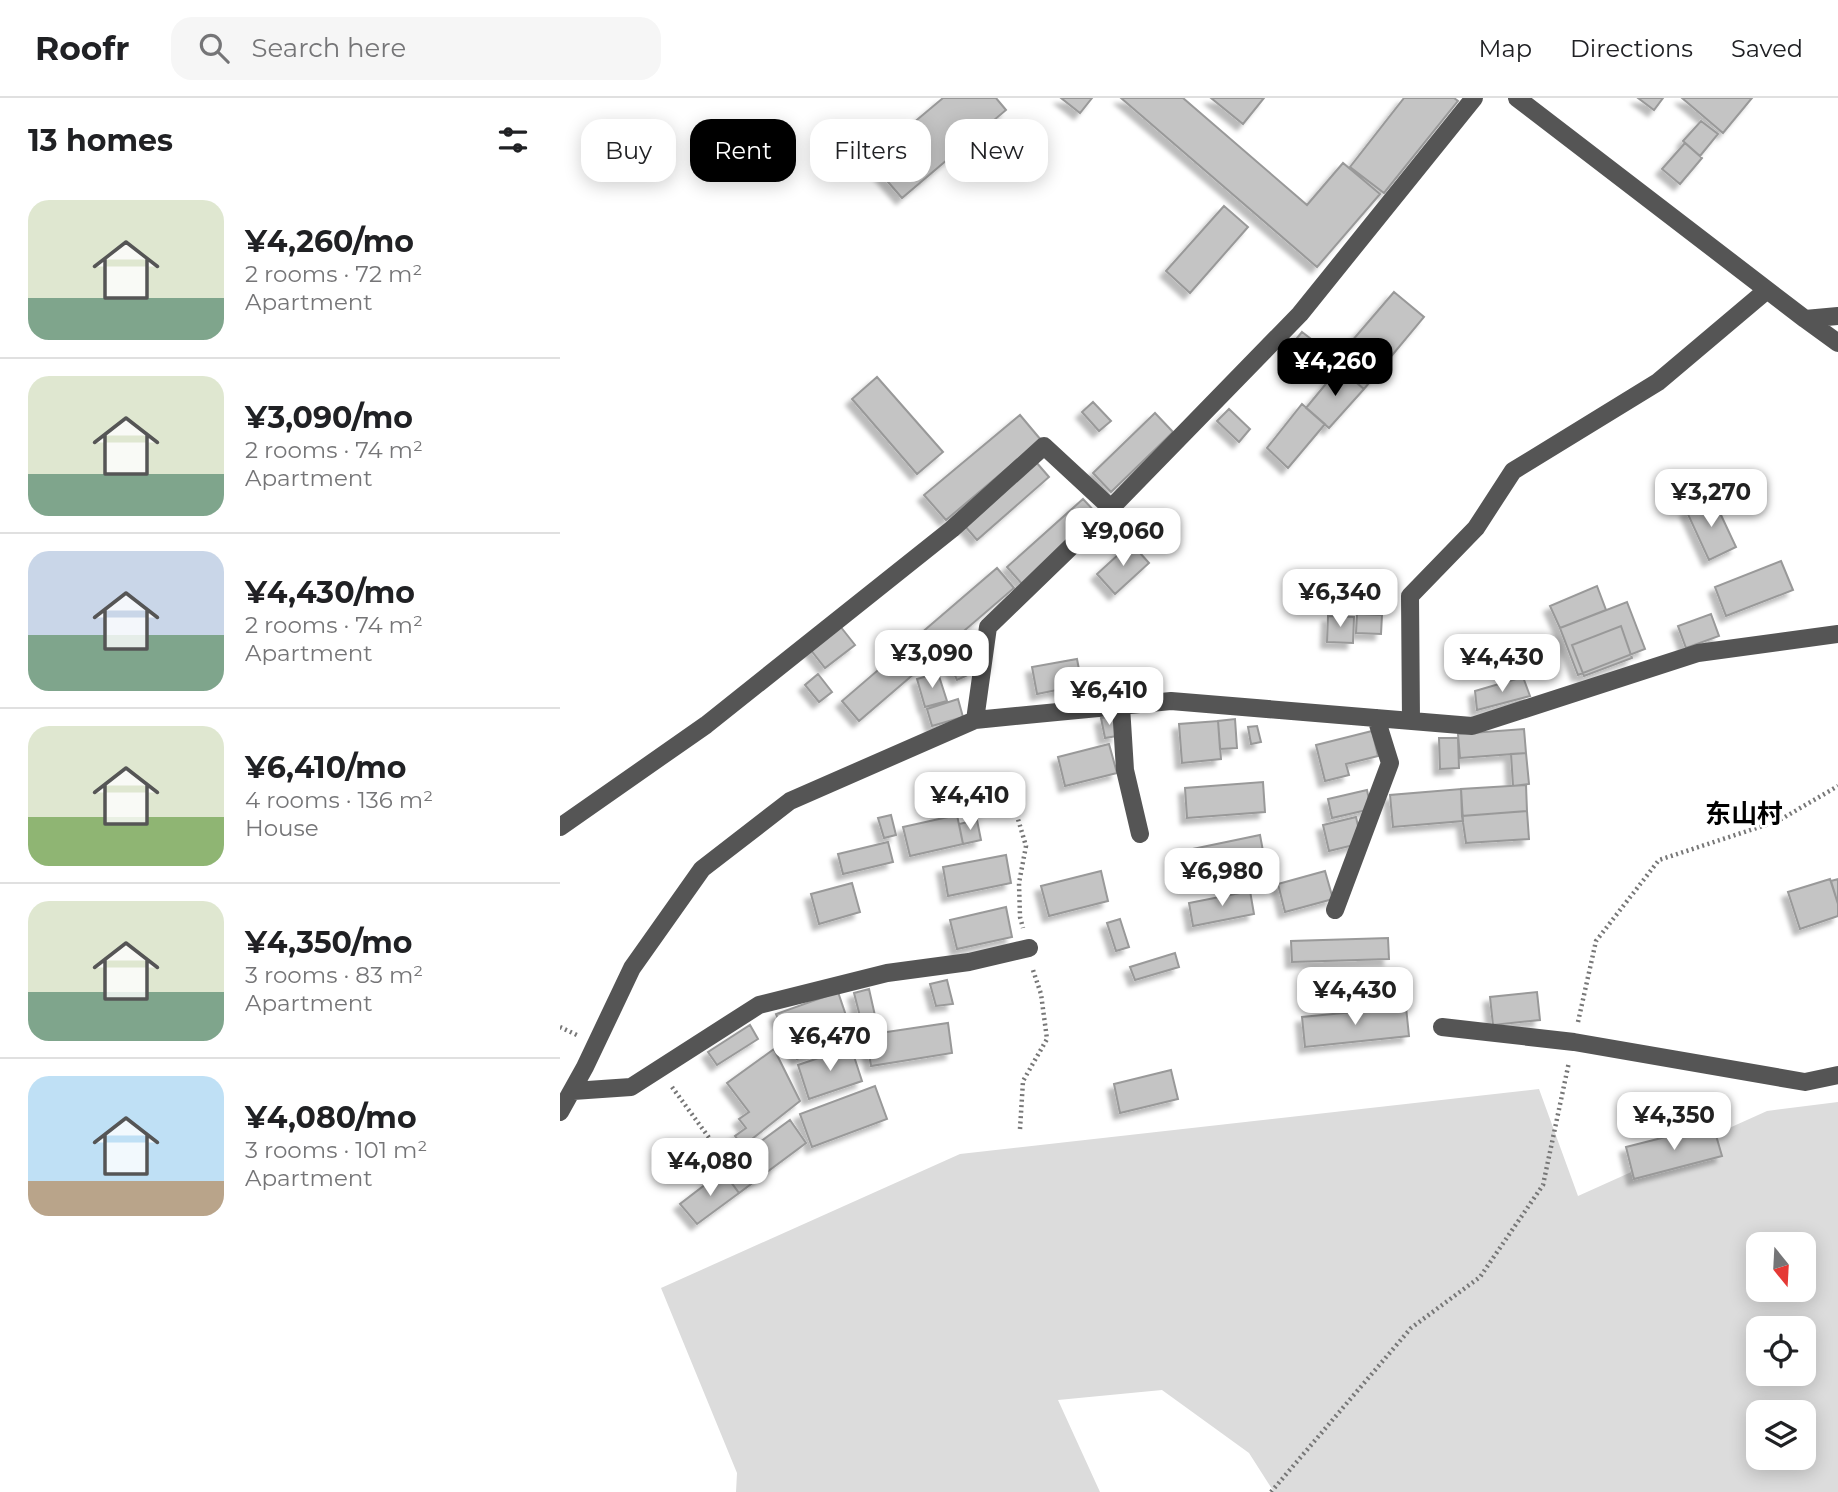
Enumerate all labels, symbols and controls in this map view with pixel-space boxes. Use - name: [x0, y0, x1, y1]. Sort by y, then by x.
- search box: [171, 17, 661, 80]
- text: Roofr: [35, 28, 129, 68]
- icon: search: [195, 29, 233, 67]
- text: Search here: [251, 32, 406, 64]
- text: Map: [1479, 34, 1532, 63]
- text: Directions: [1570, 34, 1693, 63]
- text: Saved: [1731, 34, 1803, 63]
- chip: Buy: [581, 119, 676, 182]
- chip: Rent: [690, 119, 796, 182]
- chip: Filters: [810, 119, 931, 182]
- chip: New: [945, 119, 1048, 182]
- icon: filters: [494, 121, 532, 159]
- text: 13 homes: [28, 122, 173, 159]
- text: ¥4,260/mo: [245, 223, 414, 260]
- icon: home: [84, 228, 168, 312]
- text: 2 rooms · 72 m²: [245, 260, 422, 288]
- text: Apartment: [245, 288, 373, 316]
- pin: ¥4,260: [1278, 338, 1392, 398]
- text: ¥4,260: [1293, 347, 1377, 375]
- text: ¥3,090/mo: [245, 399, 413, 436]
- icon: home: [84, 404, 168, 488]
- text: 2 rooms · 74 m²: [245, 436, 423, 464]
- text: Apartment: [245, 464, 373, 492]
- pin: ¥3,270: [1654, 470, 1768, 529]
- text: ¥3,270: [1671, 478, 1751, 506]
- pin: ¥9,060: [1066, 508, 1180, 568]
- text: ¥9,060: [1082, 517, 1164, 545]
- pin: ¥6,340: [1283, 570, 1397, 629]
- text: ¥4,430/mo: [245, 574, 415, 611]
- text: ¥6,340: [1299, 578, 1381, 606]
- icon: home: [84, 579, 168, 663]
- text: 2 rooms · 74 m²: [245, 611, 423, 639]
- pin: ¥3,090: [875, 630, 989, 690]
- pin: ¥4,430: [1445, 634, 1559, 694]
- text: Apartment: [245, 639, 373, 667]
- text: ¥3,090: [891, 639, 973, 667]
- text: ¥4,430: [1460, 643, 1544, 671]
- pin: ¥6,410: [1052, 668, 1166, 727]
- text: ¥6,410: [1070, 676, 1148, 704]
- text: ¥6,410/mo: [245, 749, 407, 786]
- icon: home: [84, 754, 168, 838]
- pin: ¥4,410: [913, 772, 1027, 832]
- text: ¥4,410: [931, 781, 1009, 809]
- text: 4 rooms · 136 m²: [245, 786, 433, 814]
- district label: 东山村: [1705, 798, 1783, 830]
- text: House: [245, 814, 319, 842]
- pin: ¥6,980: [1165, 848, 1279, 908]
- text: ¥6,980: [1181, 857, 1263, 885]
- text: ¥4,350/mo: [245, 924, 412, 961]
- icon: home: [84, 929, 168, 1013]
- text: 3 rooms · 83 m²: [245, 961, 423, 989]
- pin: ¥4,430: [1298, 968, 1412, 1027]
- text: ¥4,430: [1313, 976, 1397, 1004]
- text: Apartment: [245, 989, 373, 1017]
- pin: ¥6,470: [773, 1014, 887, 1073]
- text: ¥6,470: [789, 1022, 871, 1050]
- pin: ¥4,350: [1617, 1093, 1731, 1152]
- text: ¥4,080/mo: [245, 1099, 417, 1136]
- text: ¥4,350: [1633, 1101, 1715, 1129]
- icon: home: [84, 1104, 168, 1188]
- text: 3 rooms · 101 m²: [245, 1136, 427, 1164]
- pin: ¥4,080: [653, 1138, 767, 1198]
- text: ¥4,080: [667, 1147, 753, 1175]
- text: Apartment: [245, 1164, 373, 1192]
- north arrow: [1746, 1232, 1816, 1302]
- map controls: [1746, 1232, 1816, 1470]
- button: locate: [1746, 1316, 1816, 1386]
- button: layers: [1746, 1400, 1816, 1470]

